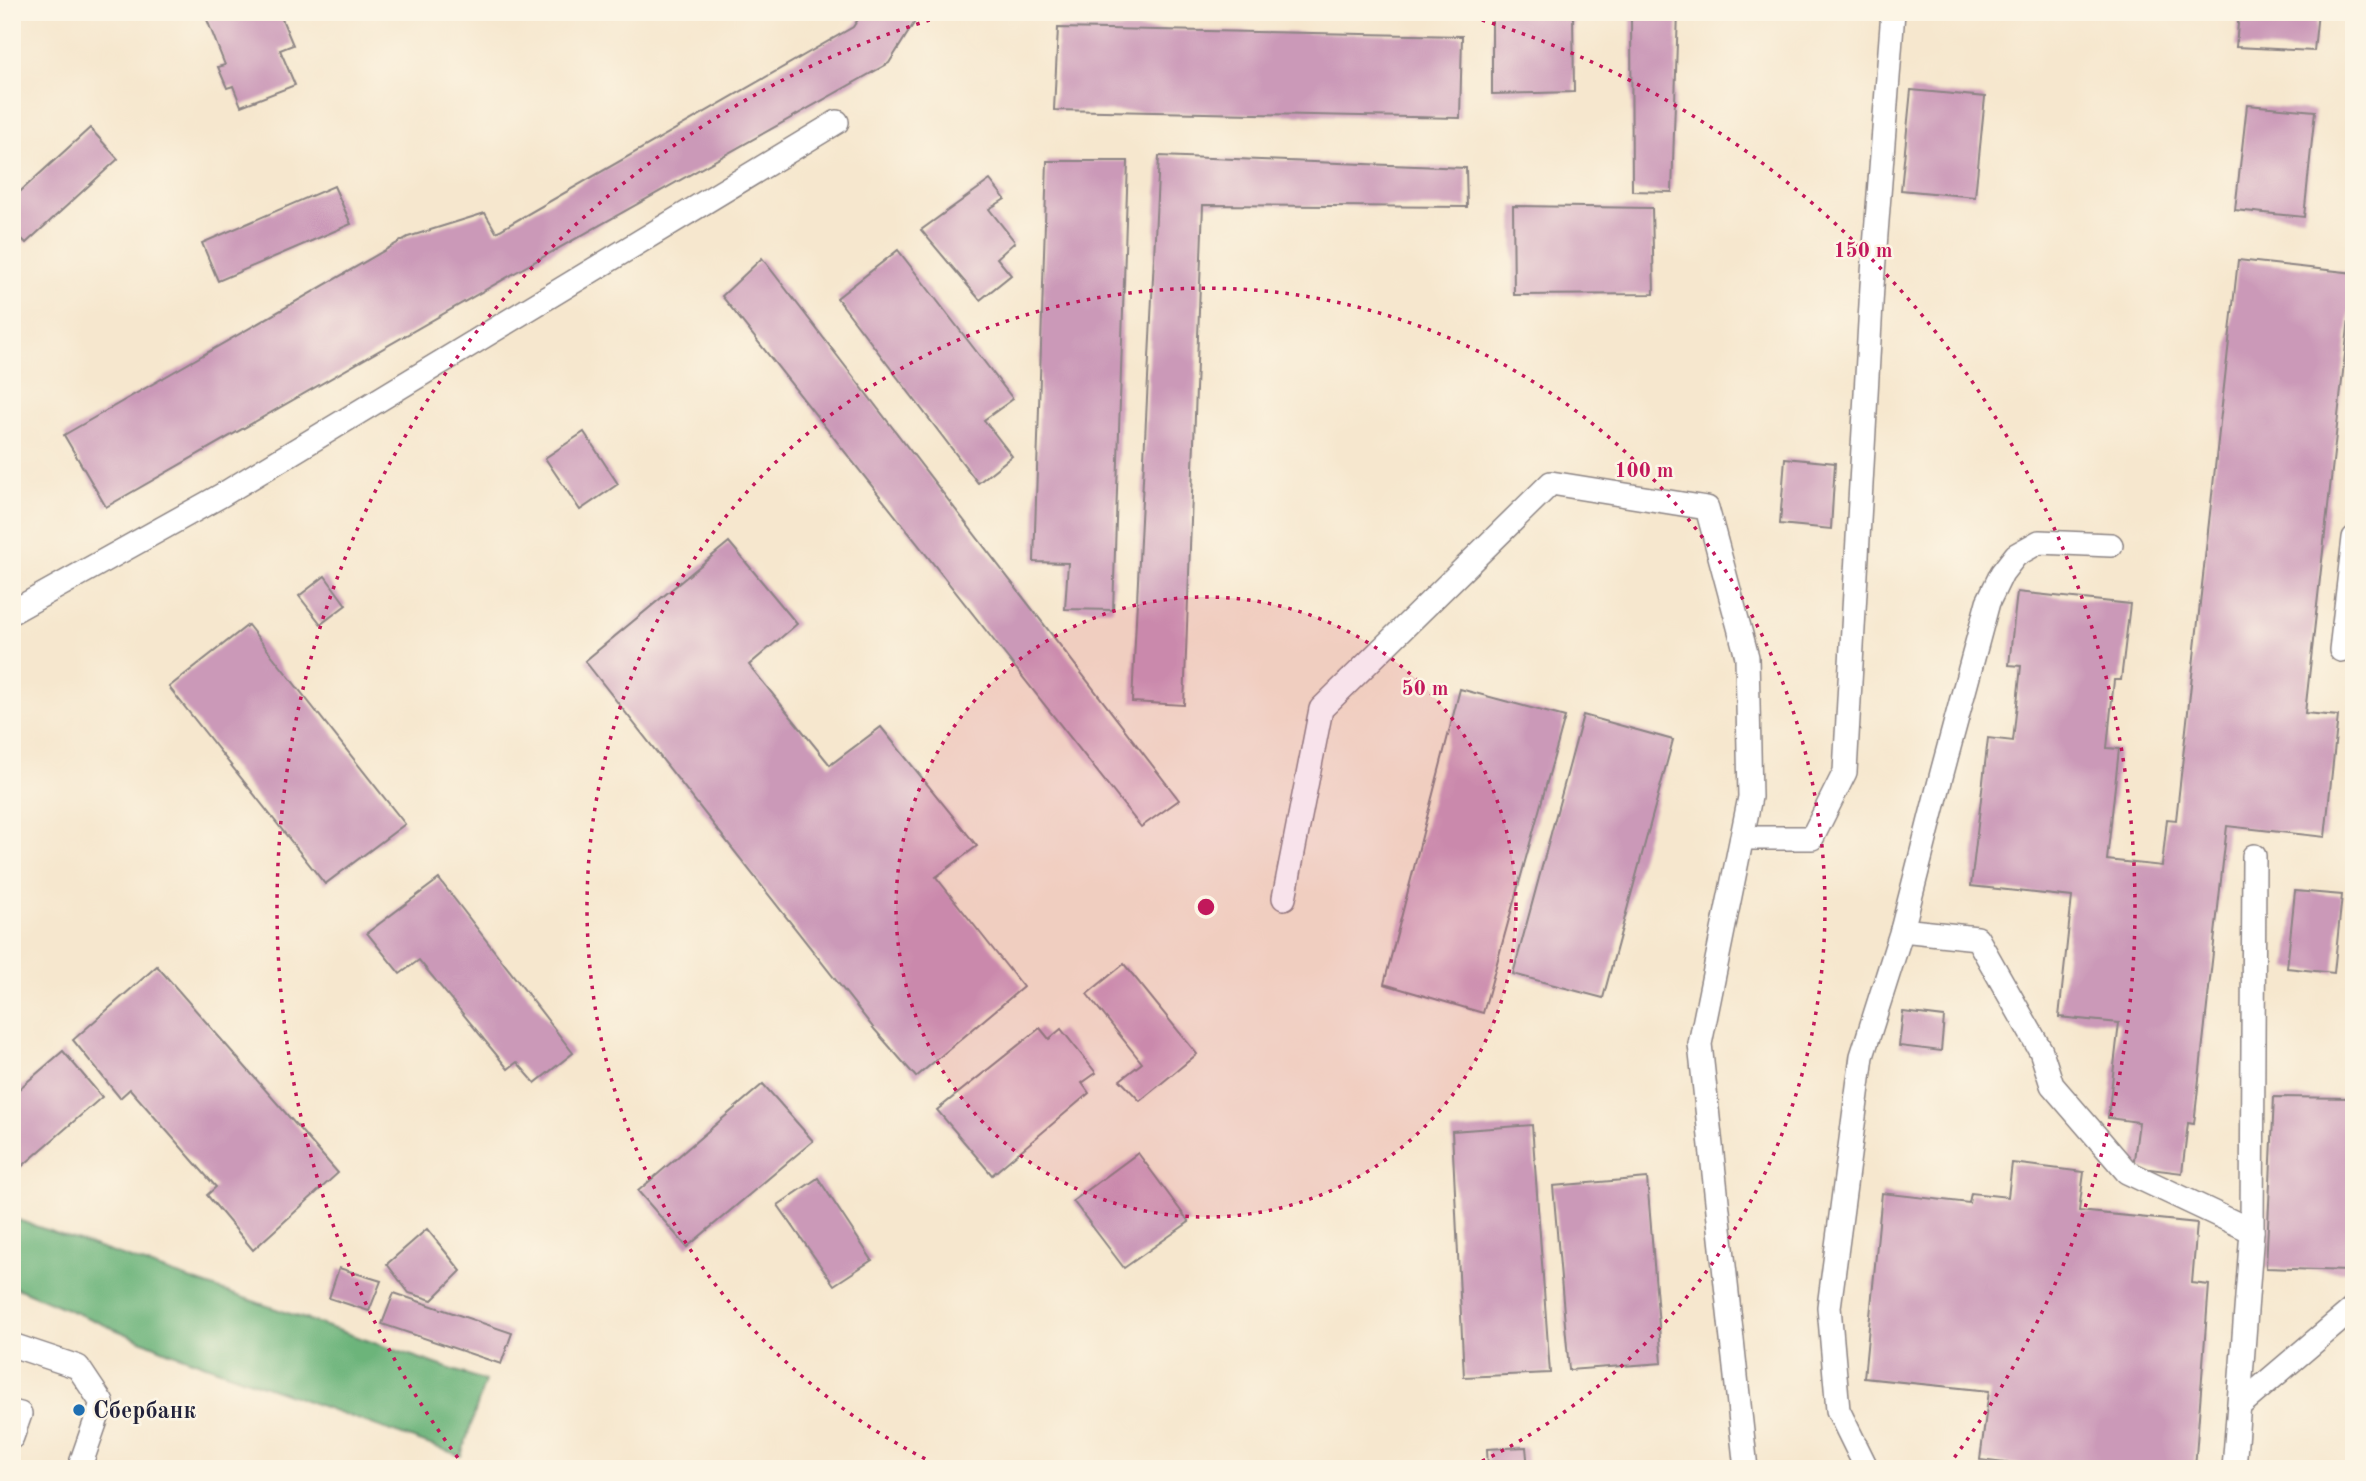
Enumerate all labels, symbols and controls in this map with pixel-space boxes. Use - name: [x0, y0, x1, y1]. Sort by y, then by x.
- text: 150 m: [1833, 241, 1893, 262]
- text: 100 m: [1614, 461, 1674, 482]
- text: 50 m: [1401, 679, 1449, 700]
- centre of rings: [1194, 895, 1218, 919]
- place label: Сбербанк: [93, 1400, 196, 1424]
- marker: Сбербанк: [71, 1402, 87, 1418]

